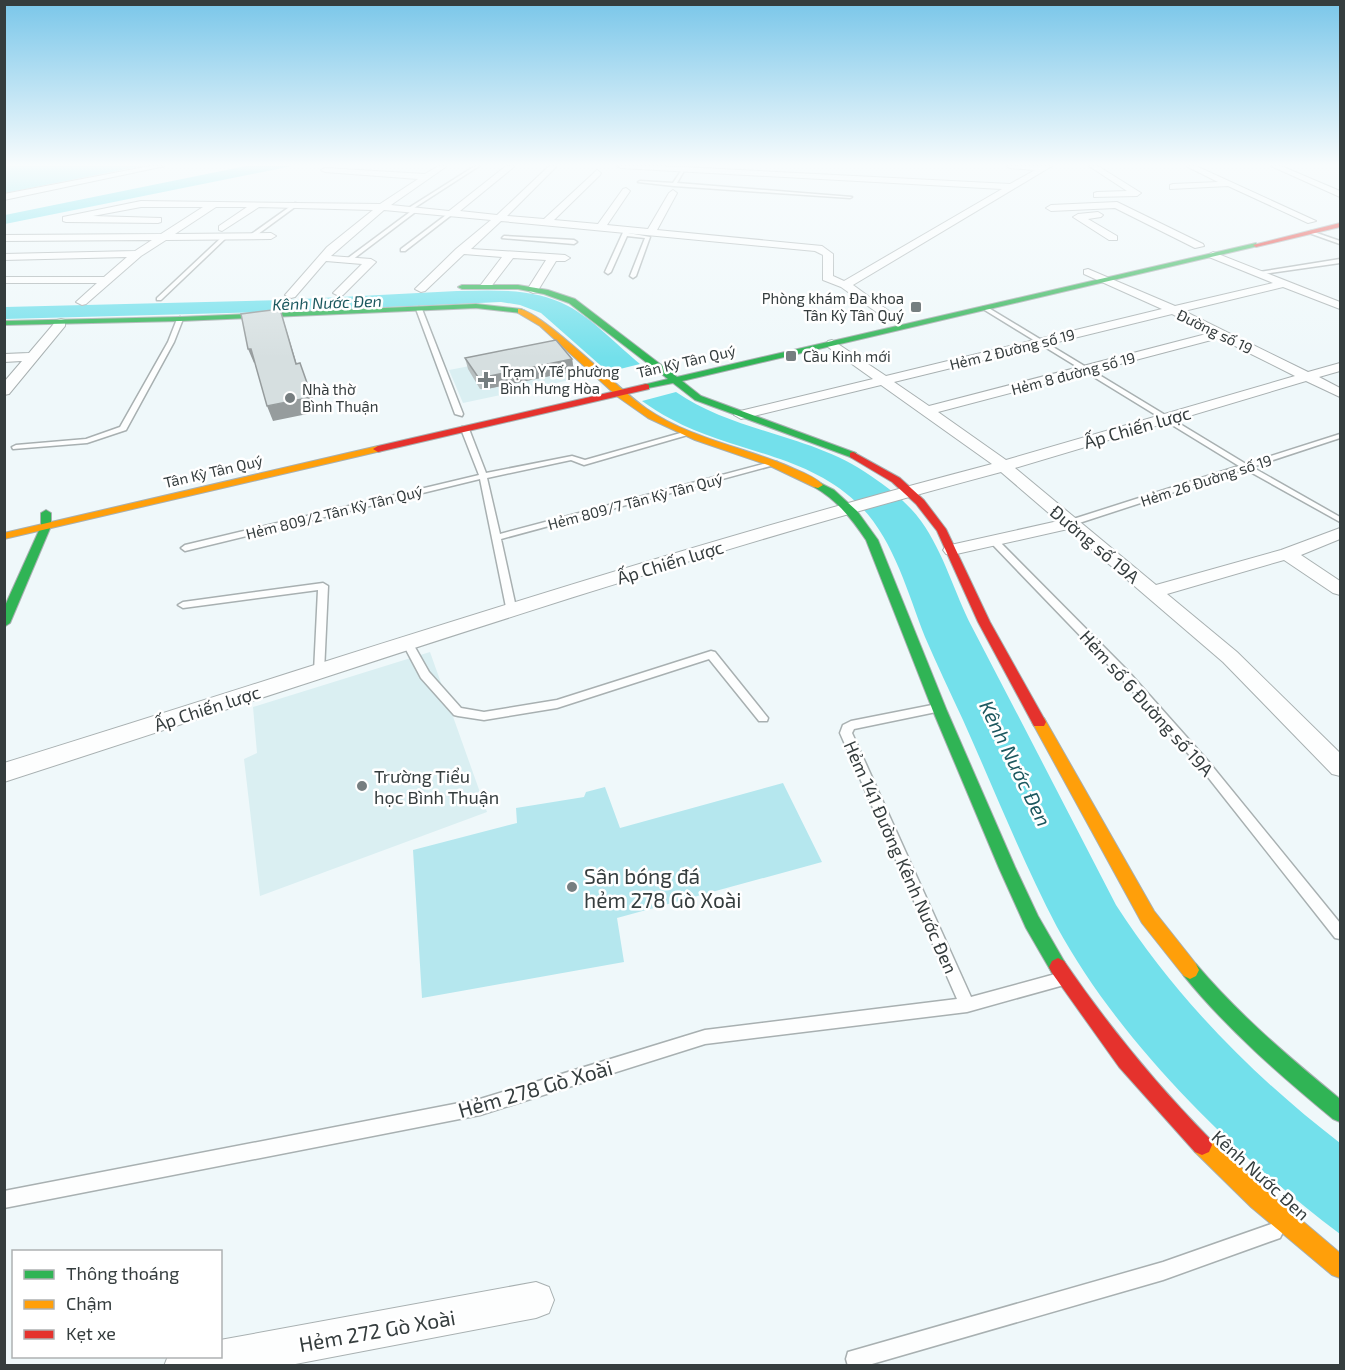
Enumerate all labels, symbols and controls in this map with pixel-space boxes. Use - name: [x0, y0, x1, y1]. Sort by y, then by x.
- place label: Phòng khám Đa khoa Tân Kỳ Tân Quý: [762, 289, 904, 325]
- water label: Kênh Nước Đen: [272, 291, 382, 313]
- marker: Phòng khám Đa khoa Tân Kỳ Tân Quý: [909, 300, 923, 314]
- street label: Đường số 19: [1174, 305, 1256, 357]
- street label: Hẻm 2 Đường số 19: [947, 325, 1077, 373]
- street label: Tân Kỳ Tân Quý: [635, 341, 737, 382]
- place label: Cầu Kinh mới: [803, 347, 891, 365]
- street label: Hẻm 8 đường số 19: [1009, 348, 1137, 398]
- marker: Cầu Kinh mới: [784, 349, 798, 363]
- place label: Trạm Y Tế phường Bình Hưng Hòa: [500, 362, 620, 397]
- marker: Trạm Y Tế phường Bình Hưng Hòa: [477, 371, 495, 389]
- place label: Nhà thờ Bình Thuận: [302, 380, 378, 415]
- marker: Nhà thờ Bình Thuận: [283, 391, 297, 405]
- street label: Ấp Chiến lược: [1081, 401, 1193, 453]
- street label: Hẻm 26 Đường số 19: [1138, 450, 1274, 510]
- street label: Tân Kỳ Tân Quý: [162, 451, 264, 492]
- street label: Hẻm 809/7 Tân Kỳ Tân Quý: [545, 469, 725, 534]
- street label: Hẻm 809/2 Tân Kỳ Tân Quý: [244, 481, 424, 544]
- street label: Đường số 19A: [1046, 500, 1145, 588]
- street label: Ấp Chiến lược: [614, 535, 726, 589]
- street label: Hẻm số 6 Đường số 19A: [1076, 625, 1219, 781]
- street label: Ấp Chiến lược: [151, 680, 263, 736]
- water label: Kênh Nước Đen: [975, 696, 1057, 830]
- street label: Hẻm 141 Đường Kênh Nước Đen: [840, 737, 962, 977]
- place label: Trường Tiểu học Bình Thuận: [374, 765, 499, 808]
- marker: Trường Tiểu học Bình Thuận: [355, 779, 369, 793]
- place label: Sân bóng đá hẻm 278 Gò Xoài: [584, 863, 742, 912]
- marker: Sân bóng đá hẻm 278 Gò Xoài: [565, 880, 579, 894]
- street label: Hẻm 278 Gò Xoài: [455, 1054, 615, 1122]
- street label: Kênh Nước Đen: [1208, 1125, 1314, 1225]
- legend: [12, 1250, 222, 1358]
- text: Thông thoáng: [66, 1262, 179, 1284]
- text: Chậm: [66, 1292, 112, 1314]
- street label: Hẻm 272 Gò Xoài: [297, 1304, 457, 1356]
- text: Kẹt xe: [66, 1322, 116, 1344]

